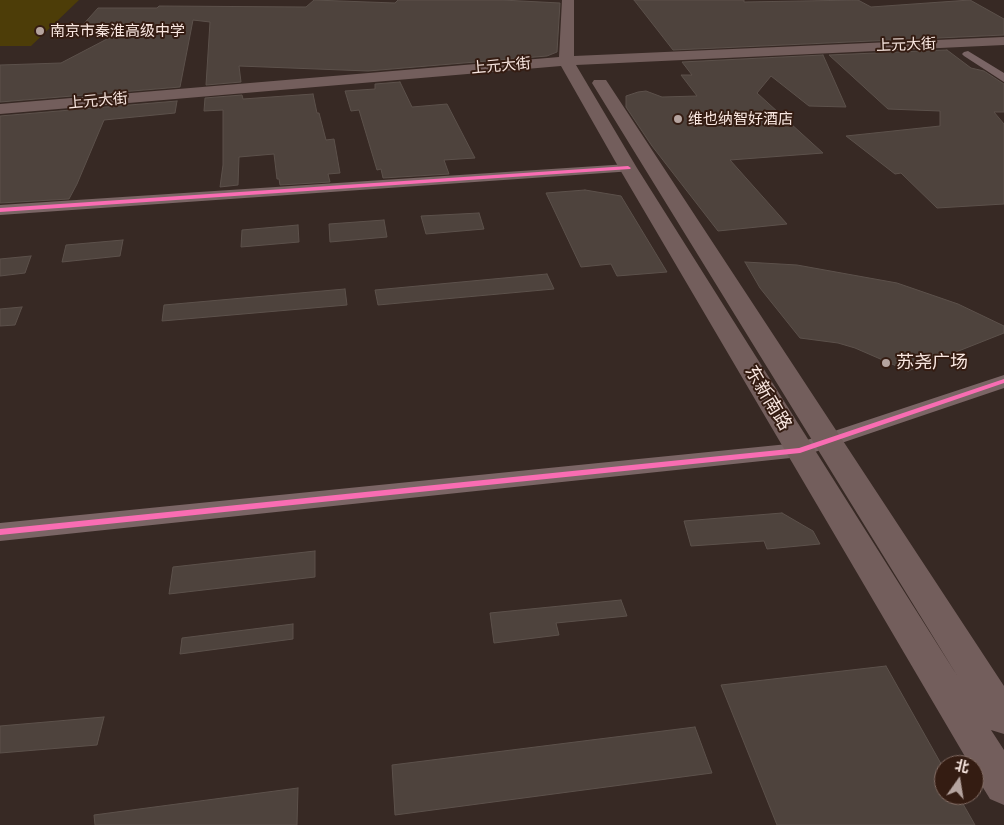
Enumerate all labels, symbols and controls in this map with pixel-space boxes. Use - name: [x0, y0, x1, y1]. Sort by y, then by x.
- place label: 南京市秦淮高级中学: [50, 22, 185, 40]
- marker: 南京市秦淮高级中学: [34, 25, 46, 37]
- street label: 上元大街: [876, 35, 936, 55]
- street label: 上元大街: [470, 54, 532, 78]
- street label: 上元大街: [67, 89, 129, 113]
- place label: 维也纳智好酒店: [688, 110, 793, 128]
- marker: 维也纳智好酒店: [672, 113, 684, 125]
- place label: 苏尧广场: [896, 352, 968, 374]
- marker: 苏尧广场: [880, 357, 892, 369]
- street label: 东新南路: [740, 362, 796, 434]
- north arrow: [934, 755, 984, 805]
- text: 北: [954, 756, 971, 776]

